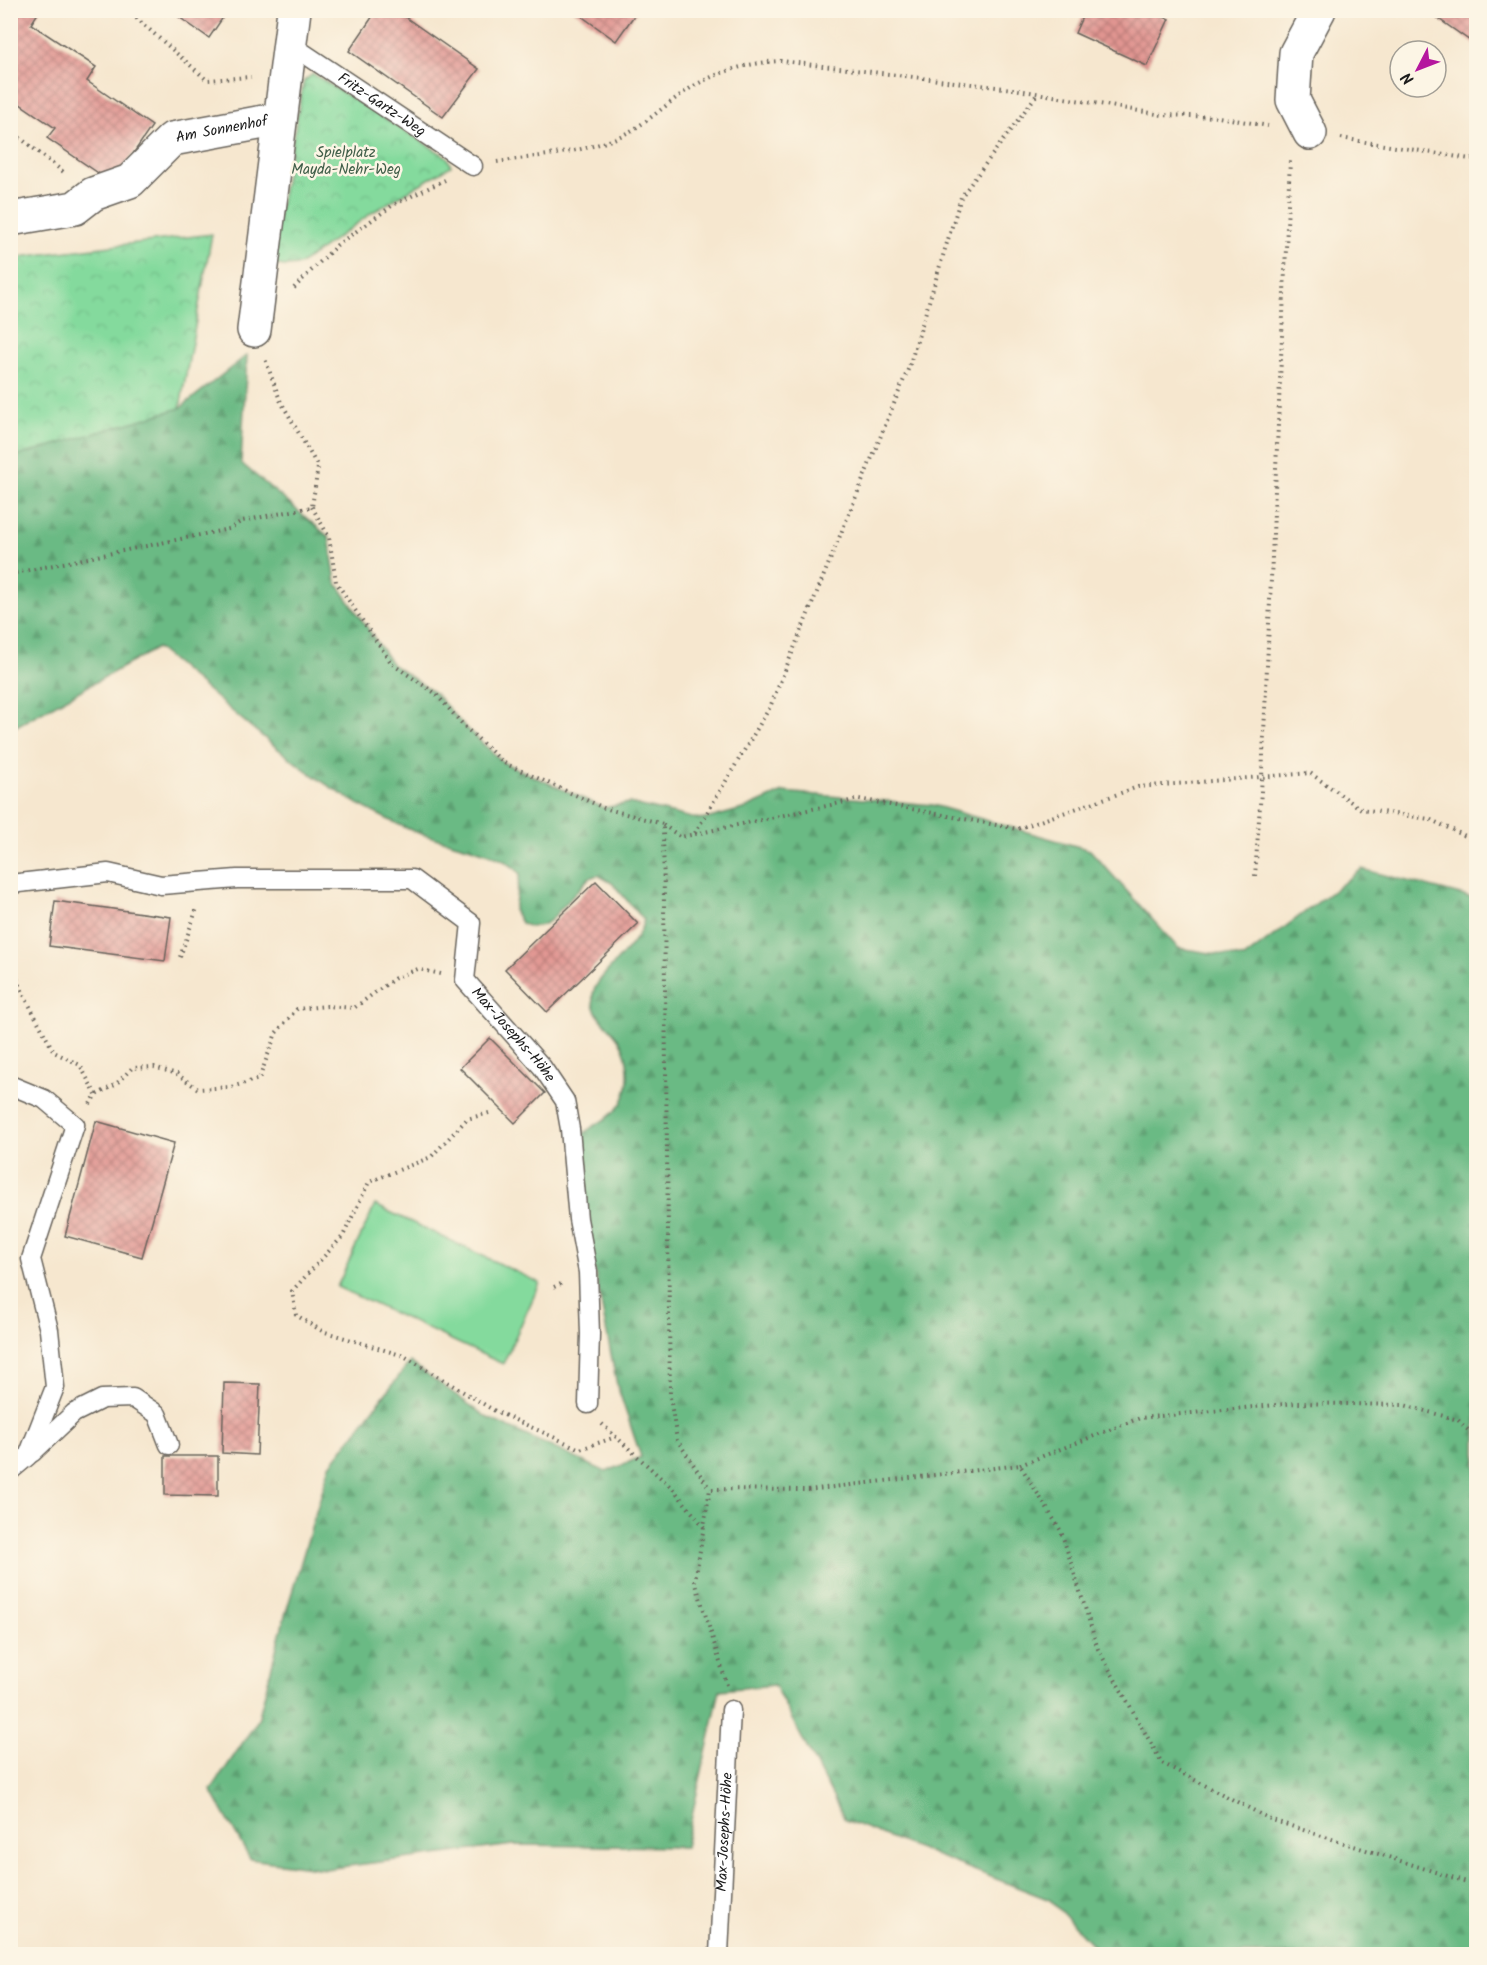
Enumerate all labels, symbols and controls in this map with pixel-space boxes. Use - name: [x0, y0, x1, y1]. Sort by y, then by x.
- north arrow: [1388, 39, 1448, 99]
- text: N: [1395, 66, 1421, 90]
- street label: Fritz-Gartz-Weg: [332, 67, 431, 143]
- street label: Am Sonnenhof: [174, 109, 271, 150]
- park label: Spielplatz Mayda-Nehr-Weg: [291, 141, 401, 182]
- street label: Max-Josephs-Höhe: [465, 982, 561, 1087]
- street label: Max-Josephs-Höhe: [710, 1772, 740, 1892]

